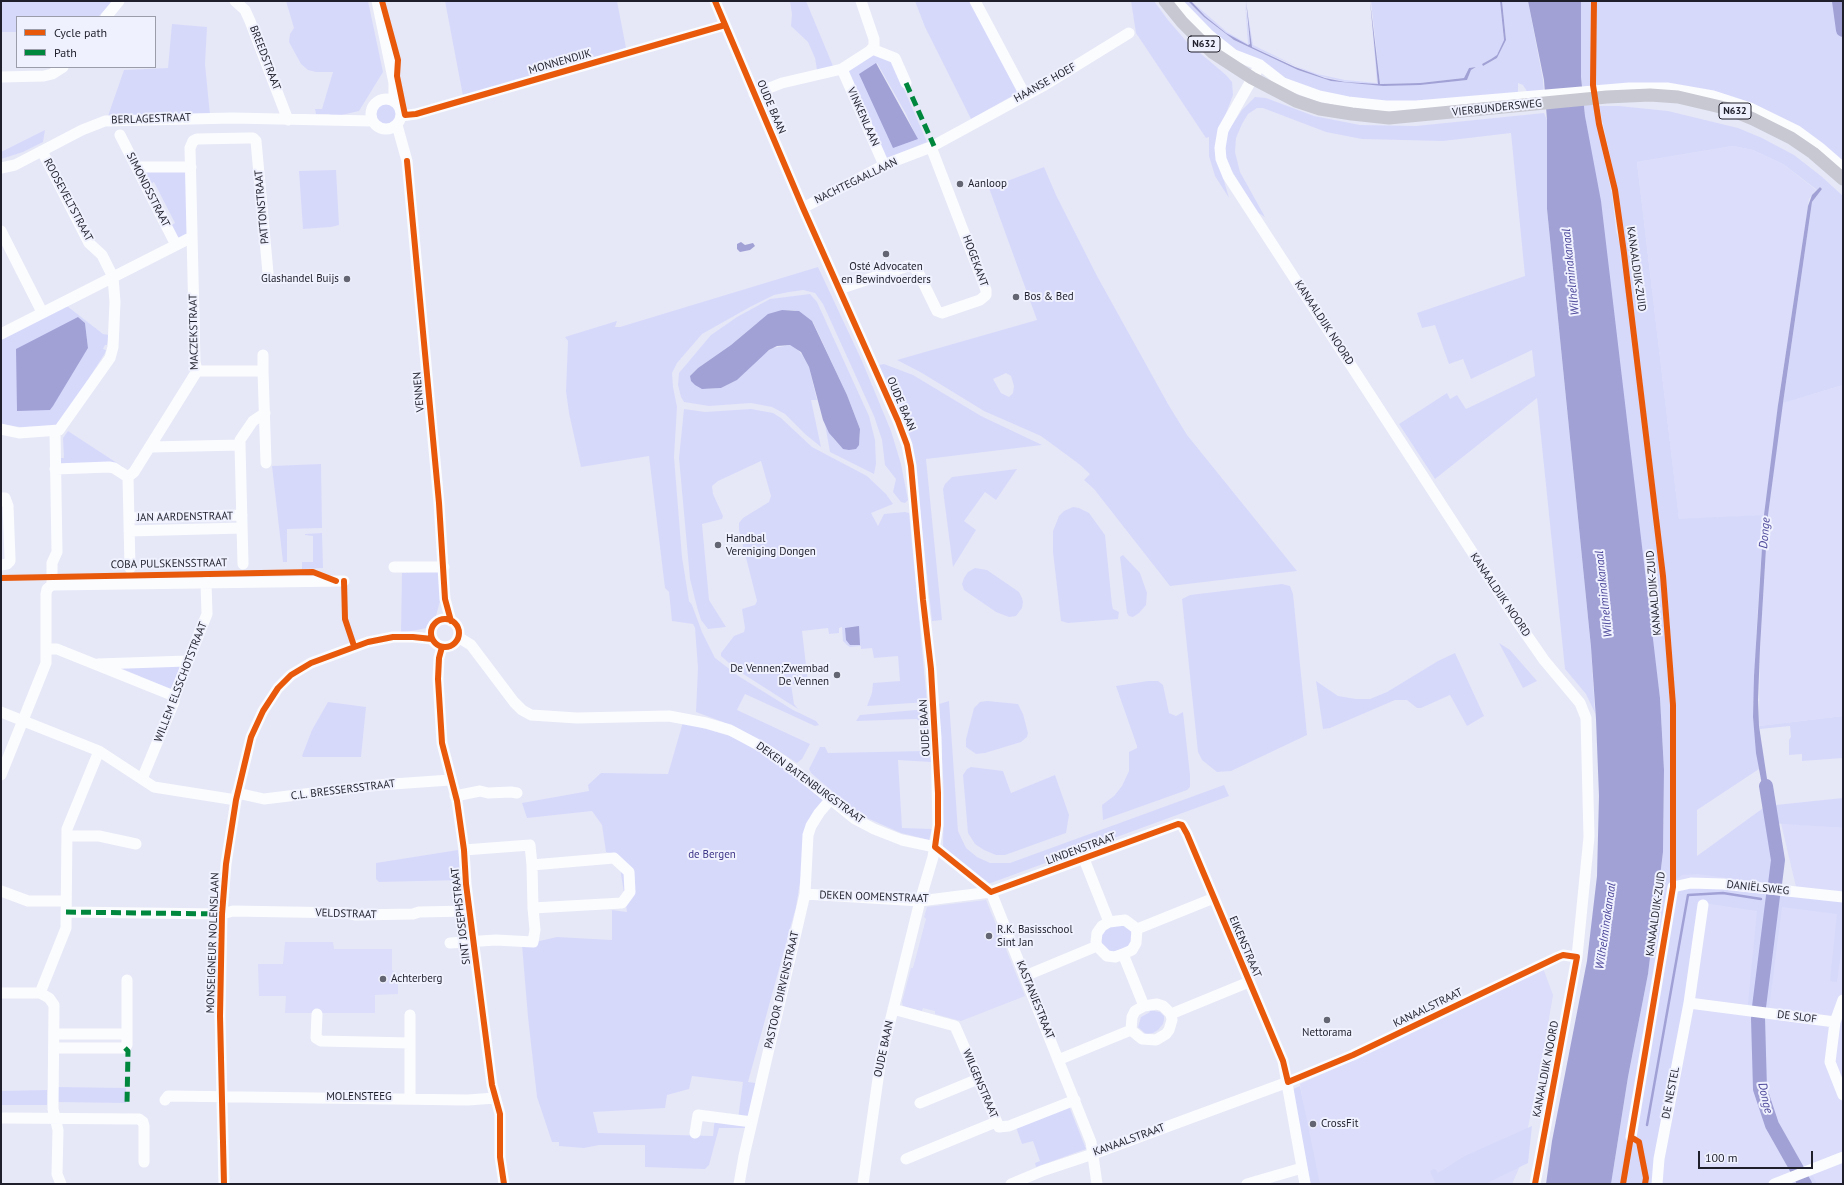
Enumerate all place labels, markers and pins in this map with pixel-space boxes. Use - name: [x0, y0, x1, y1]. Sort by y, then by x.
- place label: Aanloop: [968, 177, 1007, 191]
- marker: Aanloop: [955, 179, 965, 189]
- marker: Osté Advocaten en Bewindvoerders: [881, 249, 891, 259]
- place label: Osté Advocaten en Bewindvoerders: [841, 260, 931, 286]
- place label: Glashandel Buijs: [261, 272, 339, 286]
- marker: Glashandel Buijs: [342, 274, 352, 284]
- place label: Bos & Bed: [1024, 290, 1074, 304]
- marker: Bos & Bed: [1011, 292, 1021, 302]
- place label: Handbal Vereniging Dongen: [726, 532, 816, 558]
- marker: Handbal Vereniging Dongen: [713, 540, 723, 550]
- place label: De Vennen;Zwembad De Vennen: [730, 662, 829, 688]
- marker: De Vennen;Zwembad De Vennen: [832, 670, 842, 680]
- place label: R.K. Basisschool Sint Jan: [997, 923, 1073, 949]
- marker: R.K. Basisschool Sint Jan: [984, 931, 994, 941]
- place label: Achterberg: [391, 972, 442, 986]
- marker: Achterberg: [378, 974, 388, 984]
- marker: Nettorama: [1322, 1015, 1332, 1025]
- place label: Nettorama: [1302, 1026, 1352, 1040]
- place label: CrossFit: [1321, 1117, 1358, 1131]
- marker: CrossFit: [1308, 1119, 1318, 1129]

